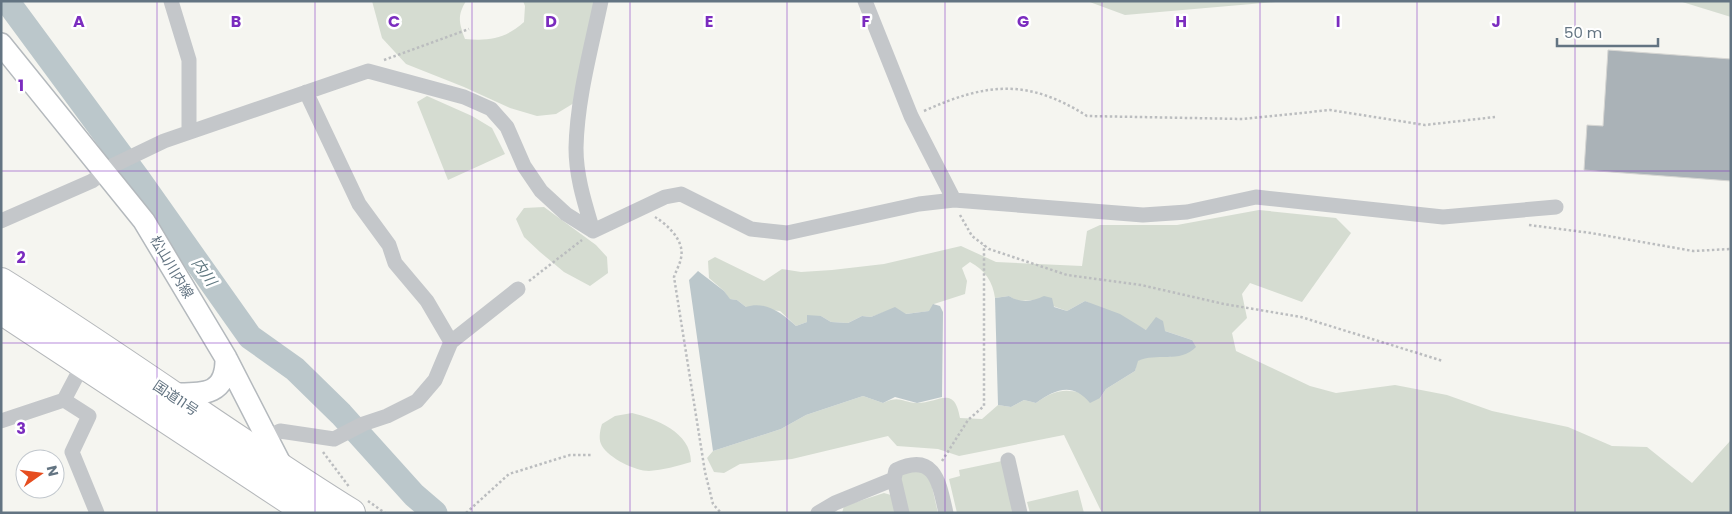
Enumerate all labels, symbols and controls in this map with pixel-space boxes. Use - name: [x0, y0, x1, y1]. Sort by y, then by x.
- text: A: [73, 10, 85, 33]
- text: B: [231, 10, 241, 33]
- text: C: [388, 10, 400, 33]
- text: D: [545, 10, 557, 33]
- text: E: [705, 10, 713, 33]
- text: F: [862, 10, 871, 33]
- text: G: [1017, 10, 1029, 33]
- text: H: [1175, 10, 1187, 33]
- text: I: [1336, 10, 1340, 33]
- text: J: [1491, 10, 1501, 33]
- scale bar: [1557, 15, 1658, 47]
- text: 50 m: [1564, 22, 1602, 43]
- text: 1: [18, 74, 24, 97]
- street label: 松山川内線: [145, 232, 199, 302]
- text: 2: [16, 246, 26, 269]
- water label: 内川: [187, 253, 223, 292]
- street label: 国道11号: [149, 375, 203, 421]
- text: 3: [16, 417, 26, 440]
- north arrow: [15, 449, 65, 499]
- text: N: [42, 463, 64, 478]

